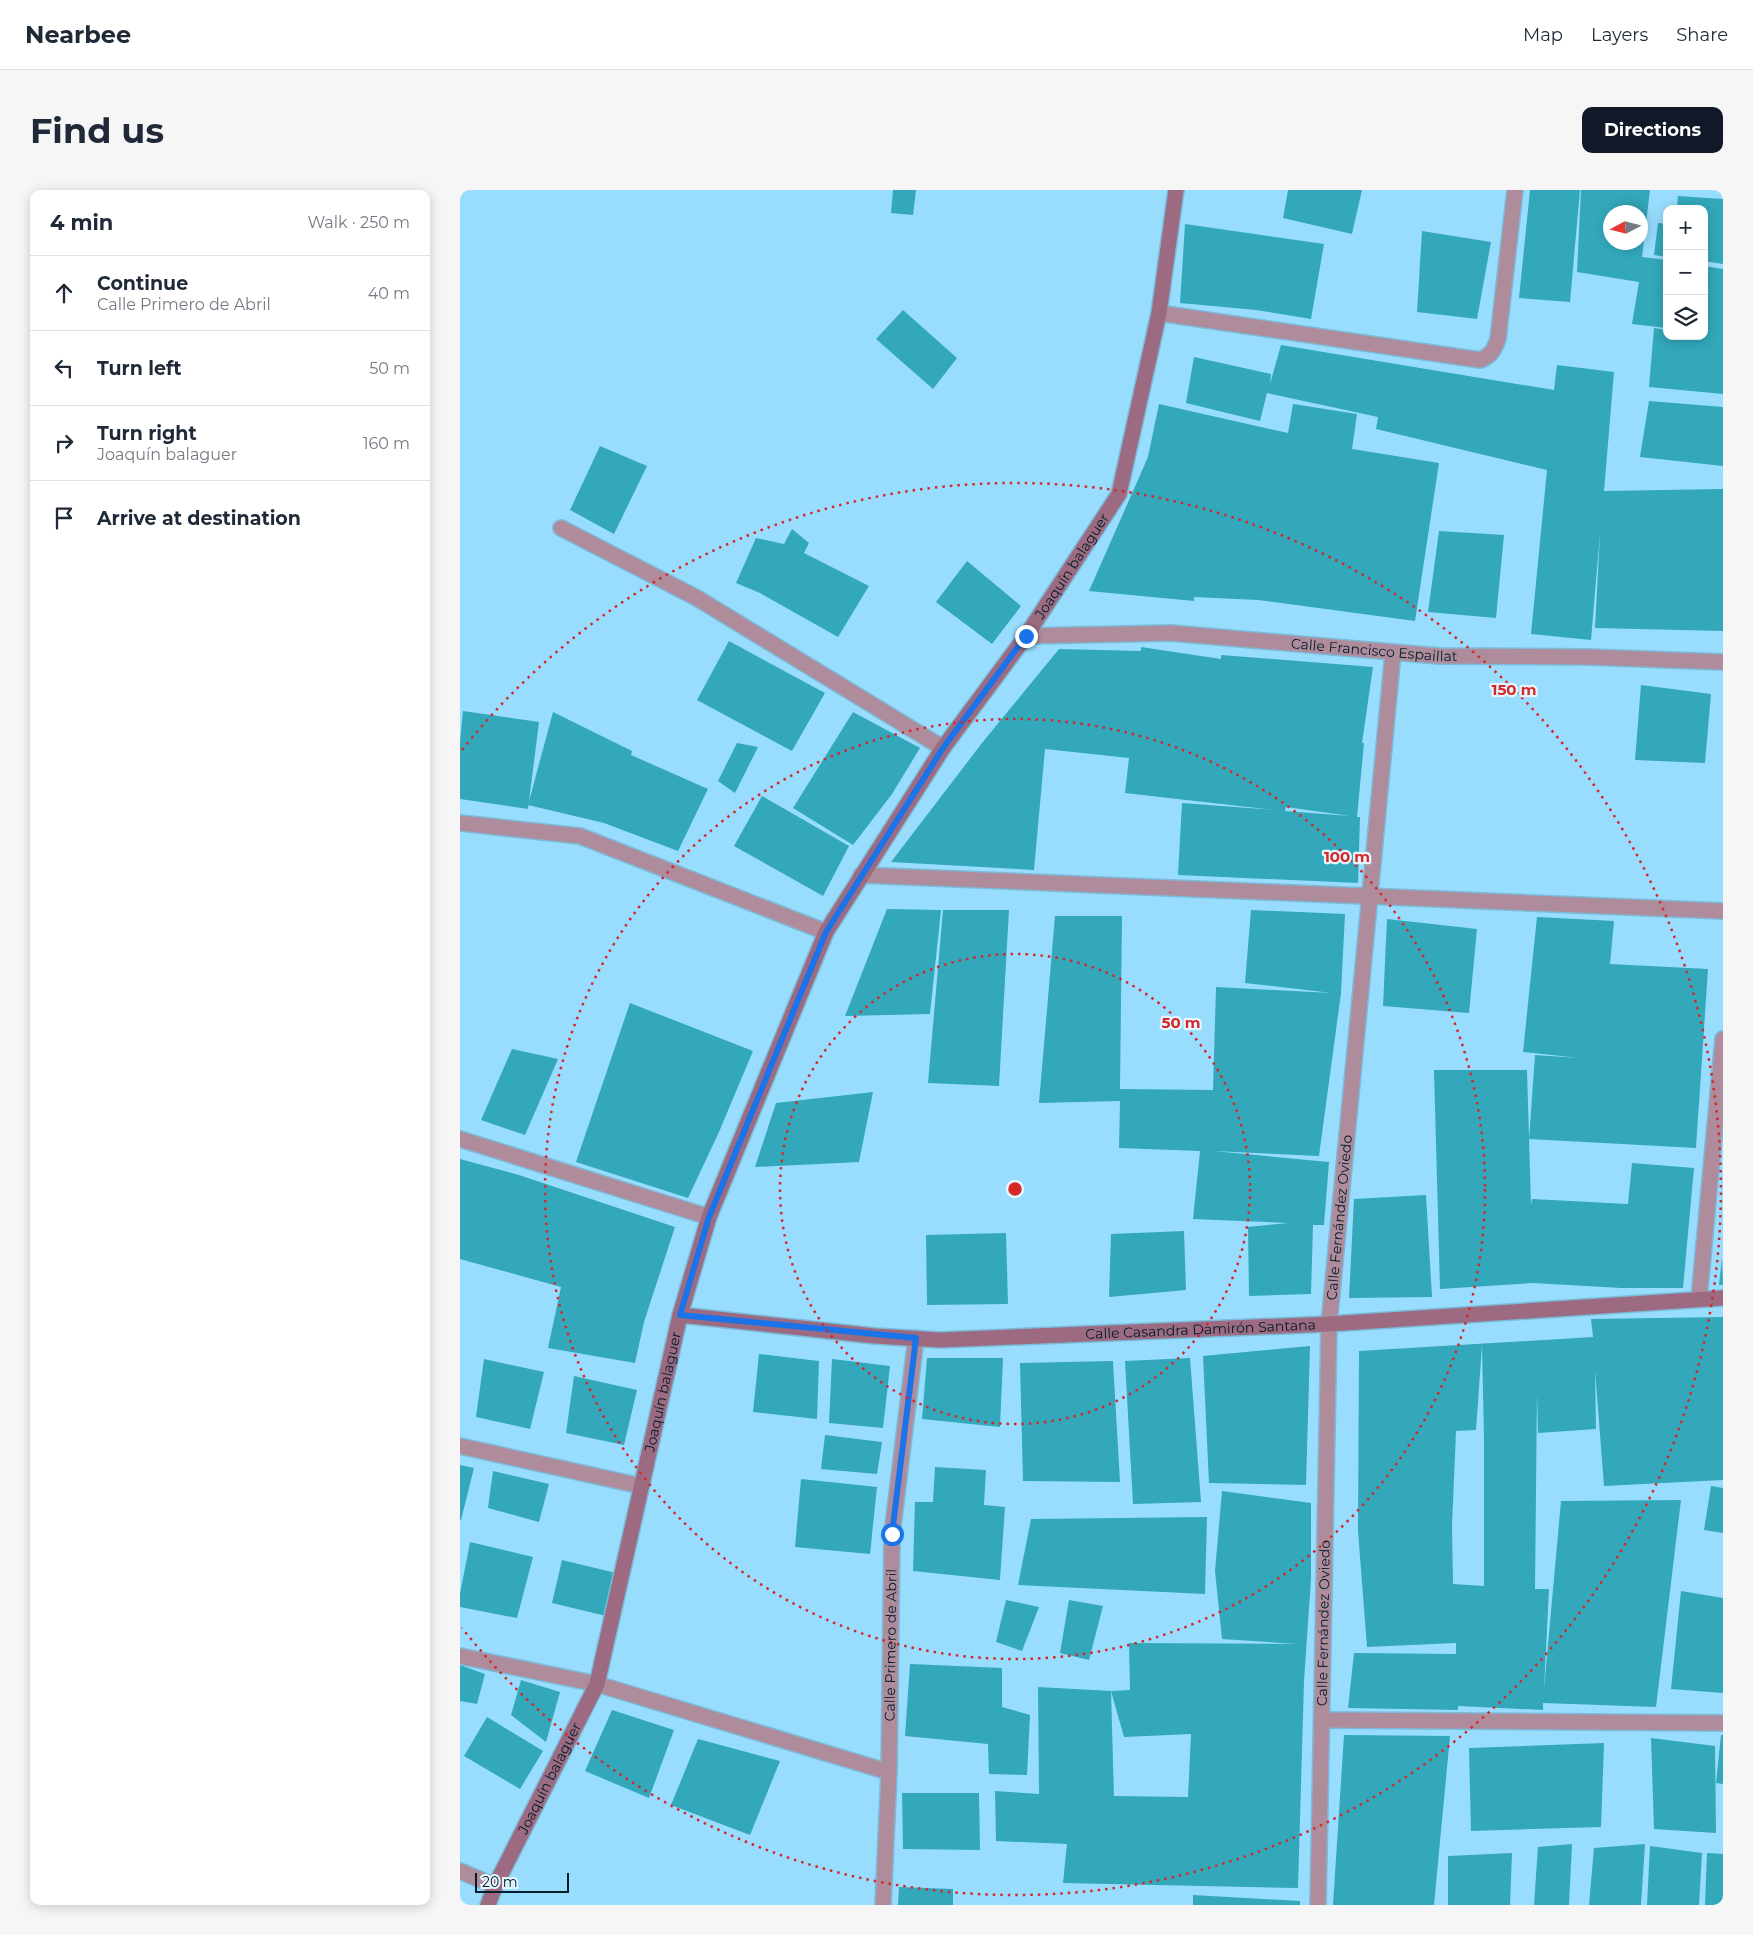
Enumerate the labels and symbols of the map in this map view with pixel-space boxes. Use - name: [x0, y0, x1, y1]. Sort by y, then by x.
- north arrow: [1603, 205, 1648, 250]
- street label: Joaquín balaguer: [1030, 510, 1113, 623]
- route end: [1015, 625, 1038, 648]
- street label: Calle Francisco Espaillat: [1290, 634, 1458, 665]
- text: 150 m: [1492, 680, 1536, 699]
- text: 100 m: [1324, 847, 1370, 866]
- text: 50 m: [1161, 1013, 1201, 1032]
- street label: Calle Fernández Oviedo: [1322, 1134, 1356, 1301]
- centre of rings: [1006, 1180, 1024, 1198]
- street label: Calle Casandra Damirón Santana: [1085, 1316, 1316, 1343]
- street label: Joaquín balaguer: [640, 1330, 685, 1455]
- route start: [881, 1523, 904, 1546]
- street label: Calle Fernández Oviedo: [1313, 1540, 1334, 1706]
- street label: Calle Primero de Abril: [881, 1569, 901, 1721]
- street label: Joaquín balaguer: [513, 1719, 585, 1838]
- scale bar: [475, 1870, 569, 1893]

